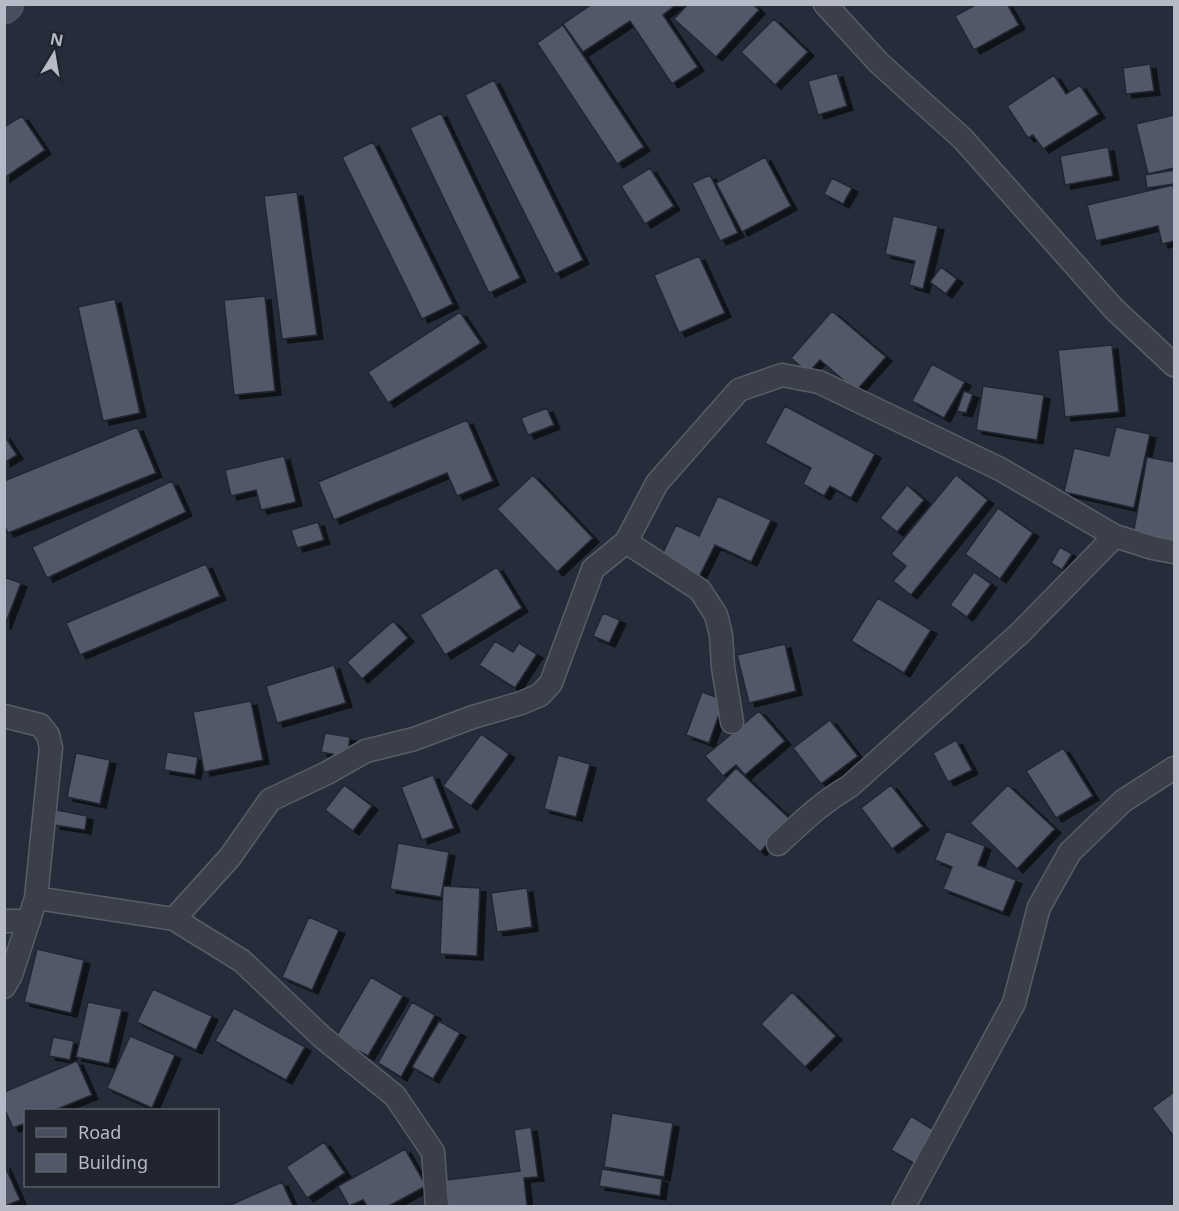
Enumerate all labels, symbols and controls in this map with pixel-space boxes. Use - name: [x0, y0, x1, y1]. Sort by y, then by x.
- north arrow: [24, 24, 84, 84]
- text: N: [48, 27, 65, 51]
- legend: [24, 1109, 219, 1187]
- text: Road: [78, 1120, 121, 1144]
- text: Building: [78, 1150, 148, 1174]

